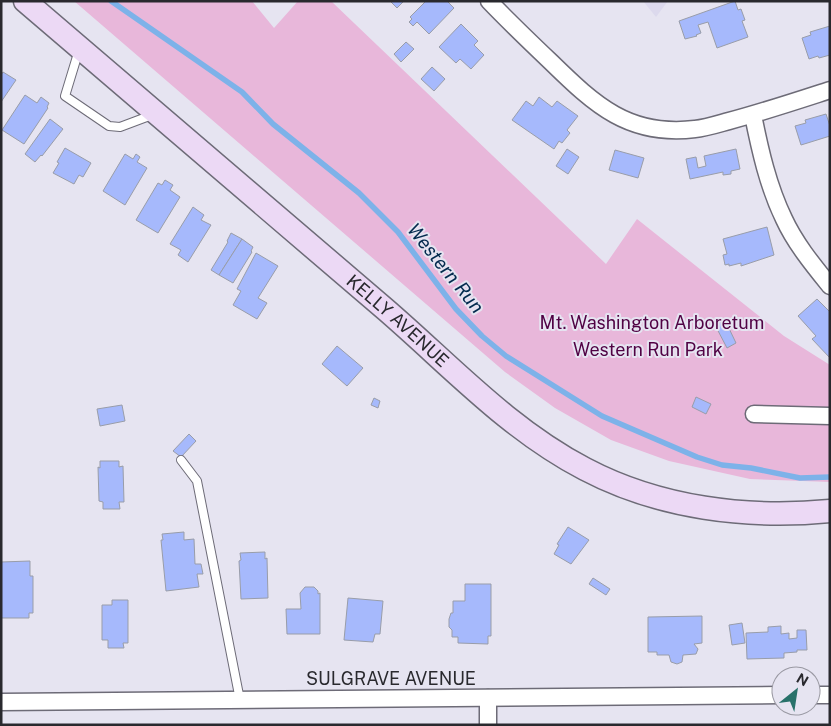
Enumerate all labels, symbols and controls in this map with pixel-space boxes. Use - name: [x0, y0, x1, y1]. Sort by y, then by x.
- water label: Western Run: [403, 219, 489, 317]
- street label: KELLY AVENUE: [342, 270, 453, 371]
- park label: Mt. Washington Arboretum: [540, 312, 764, 333]
- park label: Western Run Park: [573, 339, 723, 360]
- north arrow: [771, 666, 821, 716]
- street label: SULGRAVE AVENUE: [306, 668, 476, 689]
- text: N: [794, 670, 811, 689]

